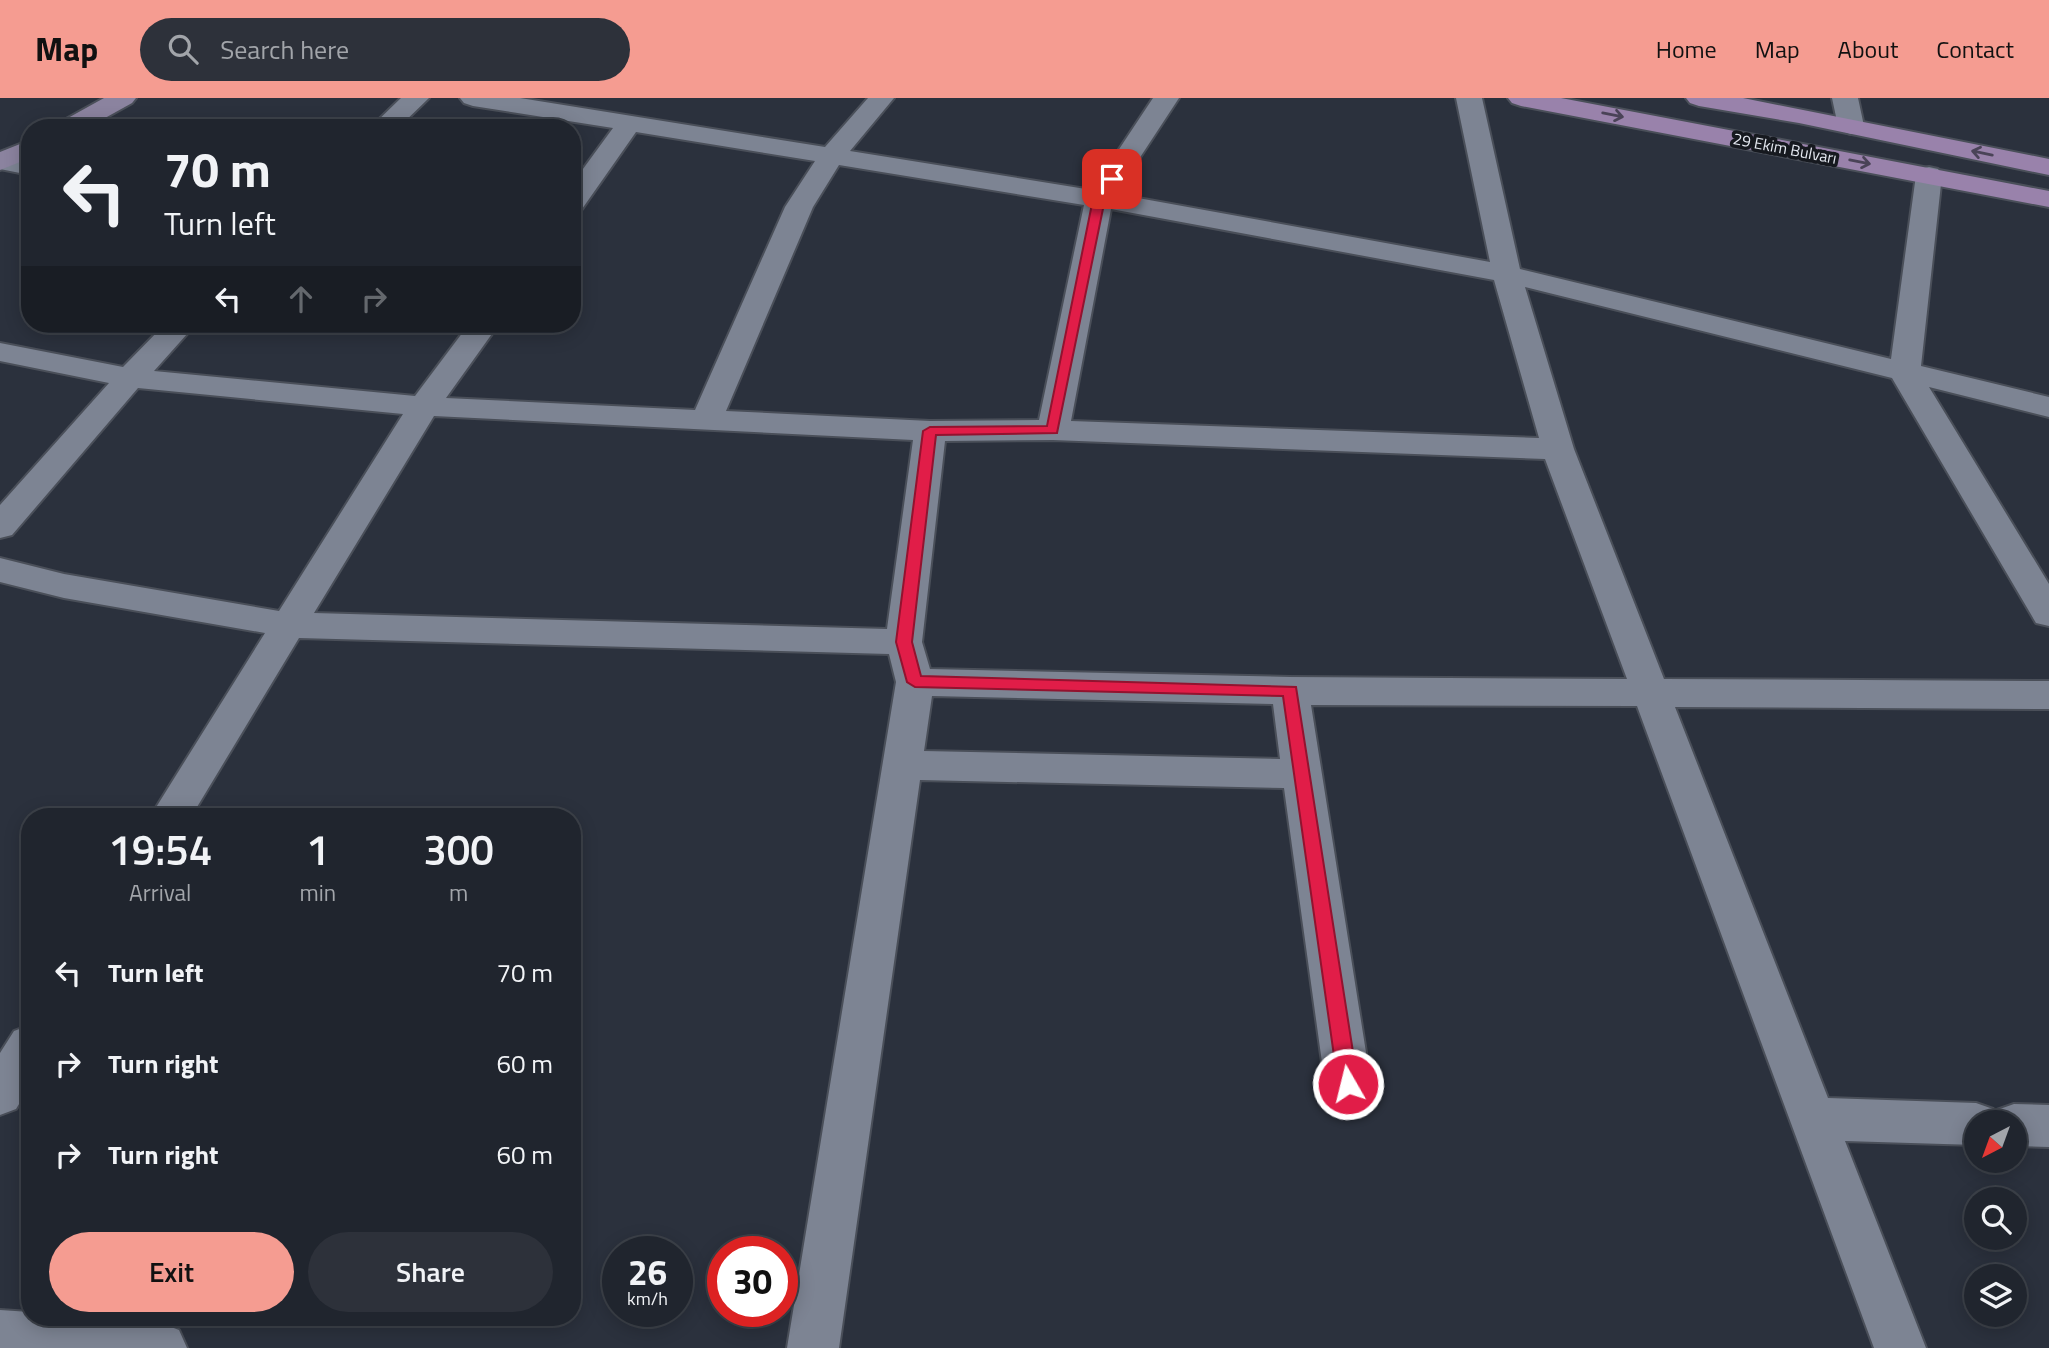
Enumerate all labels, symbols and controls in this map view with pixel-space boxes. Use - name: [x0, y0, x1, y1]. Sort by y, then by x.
- search box: [140, 18, 630, 81]
- text: Map: [35, 24, 98, 74]
- icon: search: [164, 30, 202, 68]
- text: Search here: [220, 30, 349, 69]
- text: Home: [1656, 31, 1717, 67]
- text: Map: [1755, 31, 1800, 67]
- text: About: [1838, 31, 1898, 67]
- text: Contact: [1936, 31, 2014, 67]
- one-way arrow: [1601, 109, 1623, 122]
- street label: 29 Ekim Bulvarı: [1731, 126, 1839, 170]
- text: 70 m: [164, 131, 271, 206]
- one-way arrow: [1971, 145, 1994, 159]
- icon: left: [49, 147, 140, 238]
- pin: [1082, 149, 1142, 209]
- one-way arrow: [1848, 156, 1871, 169]
- icon: arrive: [1093, 160, 1131, 198]
- text: Turn left: [164, 199, 276, 247]
- icon: left: [209, 280, 247, 318]
- icon: ahead: [282, 280, 320, 318]
- icon: right: [355, 280, 393, 318]
- text: 19:54: [108, 817, 212, 881]
- text: 1: [306, 817, 330, 881]
- text: 300: [423, 817, 494, 881]
- text: Arrival: [129, 875, 191, 910]
- text: min: [299, 875, 336, 910]
- text: m: [449, 875, 468, 910]
- text: Turn left: [108, 953, 203, 992]
- text: 70 m: [496, 953, 553, 992]
- icon: left: [49, 954, 87, 992]
- text: Turn right: [108, 1044, 219, 1083]
- text: 60 m: [496, 1044, 553, 1083]
- icon: right: [49, 1045, 87, 1083]
- position arrow: [1311, 1047, 1385, 1121]
- north arrow: [1964, 1110, 2026, 1172]
- map controls: [1964, 1110, 2027, 1327]
- text: Turn right: [108, 1135, 219, 1174]
- text: 60 m: [496, 1135, 553, 1174]
- icon: right: [49, 1136, 87, 1174]
- button: search: [1964, 1187, 2027, 1250]
- button: Exit: [49, 1232, 294, 1312]
- button: Share: [308, 1232, 553, 1312]
- speed limit sign: 30: [707, 1236, 798, 1327]
- text: 26: [628, 1245, 667, 1299]
- button: layers: [1964, 1264, 2027, 1327]
- text: km/h: [627, 1285, 668, 1312]

